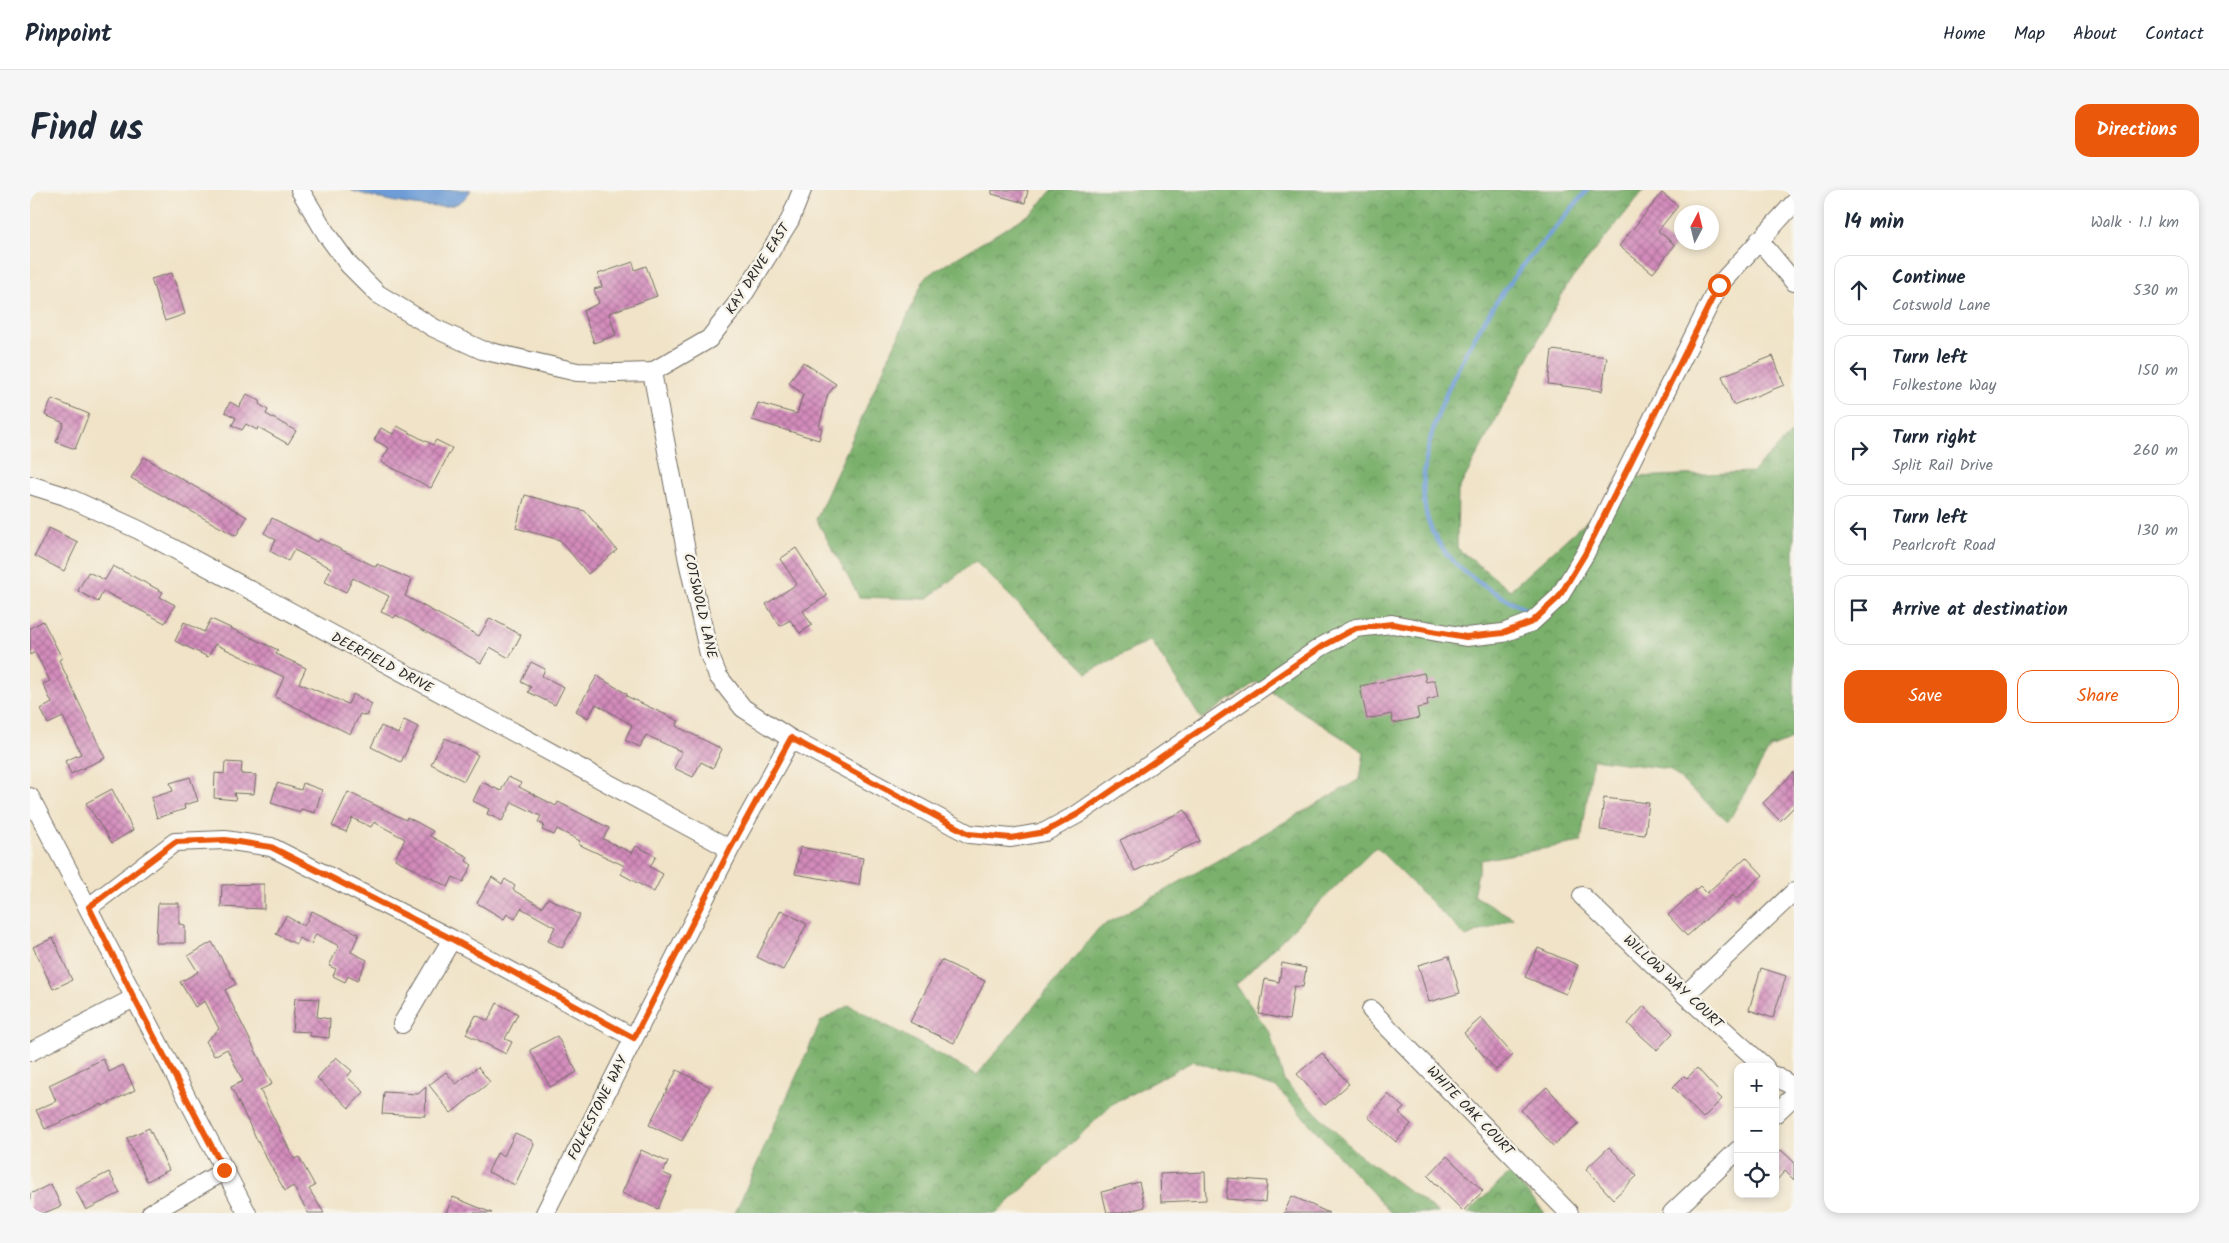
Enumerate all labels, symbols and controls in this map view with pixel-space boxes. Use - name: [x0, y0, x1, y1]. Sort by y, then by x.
- text: Pinpoint: [25, 15, 112, 54]
- text: Home: [1943, 20, 1986, 49]
- text: Map: [2014, 20, 2045, 49]
- text: About: [2073, 20, 2117, 49]
- text: Contact: [2145, 20, 2204, 49]
- text: Find us: [30, 102, 143, 158]
- button: Directions: [2075, 104, 2199, 157]
- north arrow: [1674, 205, 1719, 250]
- text: 14 min: [1844, 206, 1904, 239]
- text: Walk · 1.1 km: [2090, 210, 2179, 235]
- street label: KAY DRIVE EAST: [720, 218, 797, 319]
- text: Continue: [1892, 263, 1965, 293]
- route start: [1708, 274, 1731, 297]
- icon: ahead: [1845, 276, 1873, 304]
- text: 530 m: [2133, 278, 2178, 303]
- text: Cotswold Lane: [1892, 293, 1990, 318]
- text: Turn left: [1892, 343, 1967, 373]
- icon: left: [1845, 356, 1873, 384]
- text: 150 m: [2137, 358, 2178, 383]
- text: Folkestone Way: [1892, 373, 1996, 398]
- text: Turn right: [1892, 423, 1977, 453]
- icon: right: [1845, 436, 1873, 464]
- text: 260 m: [2133, 438, 2178, 463]
- text: Split Rail Drive: [1892, 453, 1993, 478]
- text: Turn left: [1892, 503, 1967, 533]
- icon: left: [1845, 516, 1873, 544]
- text: 130 m: [2137, 518, 2178, 543]
- text: Pearlcroft Road: [1892, 533, 1995, 558]
- street label: COTSWOLD LANE: [677, 551, 723, 662]
- text: Arrive at destination: [1892, 595, 2068, 625]
- icon: arrive: [1845, 596, 1873, 624]
- street label: DEERFIELD DRIVE: [327, 627, 438, 700]
- button: Save: [1844, 670, 2007, 723]
- button: Share: [2017, 670, 2179, 723]
- street label: WILLOW WAY COURT: [1618, 930, 1729, 1035]
- street label: FOLKESTONE WAY: [562, 1051, 634, 1164]
- street label: WHITE OAK COURT: [1421, 1061, 1520, 1162]
- map controls: [1734, 1063, 1779, 1198]
- button: +: [1734, 1063, 1779, 1108]
- button: −: [1734, 1108, 1779, 1153]
- button: locate: [1734, 1153, 1779, 1198]
- route end: [213, 1159, 236, 1182]

